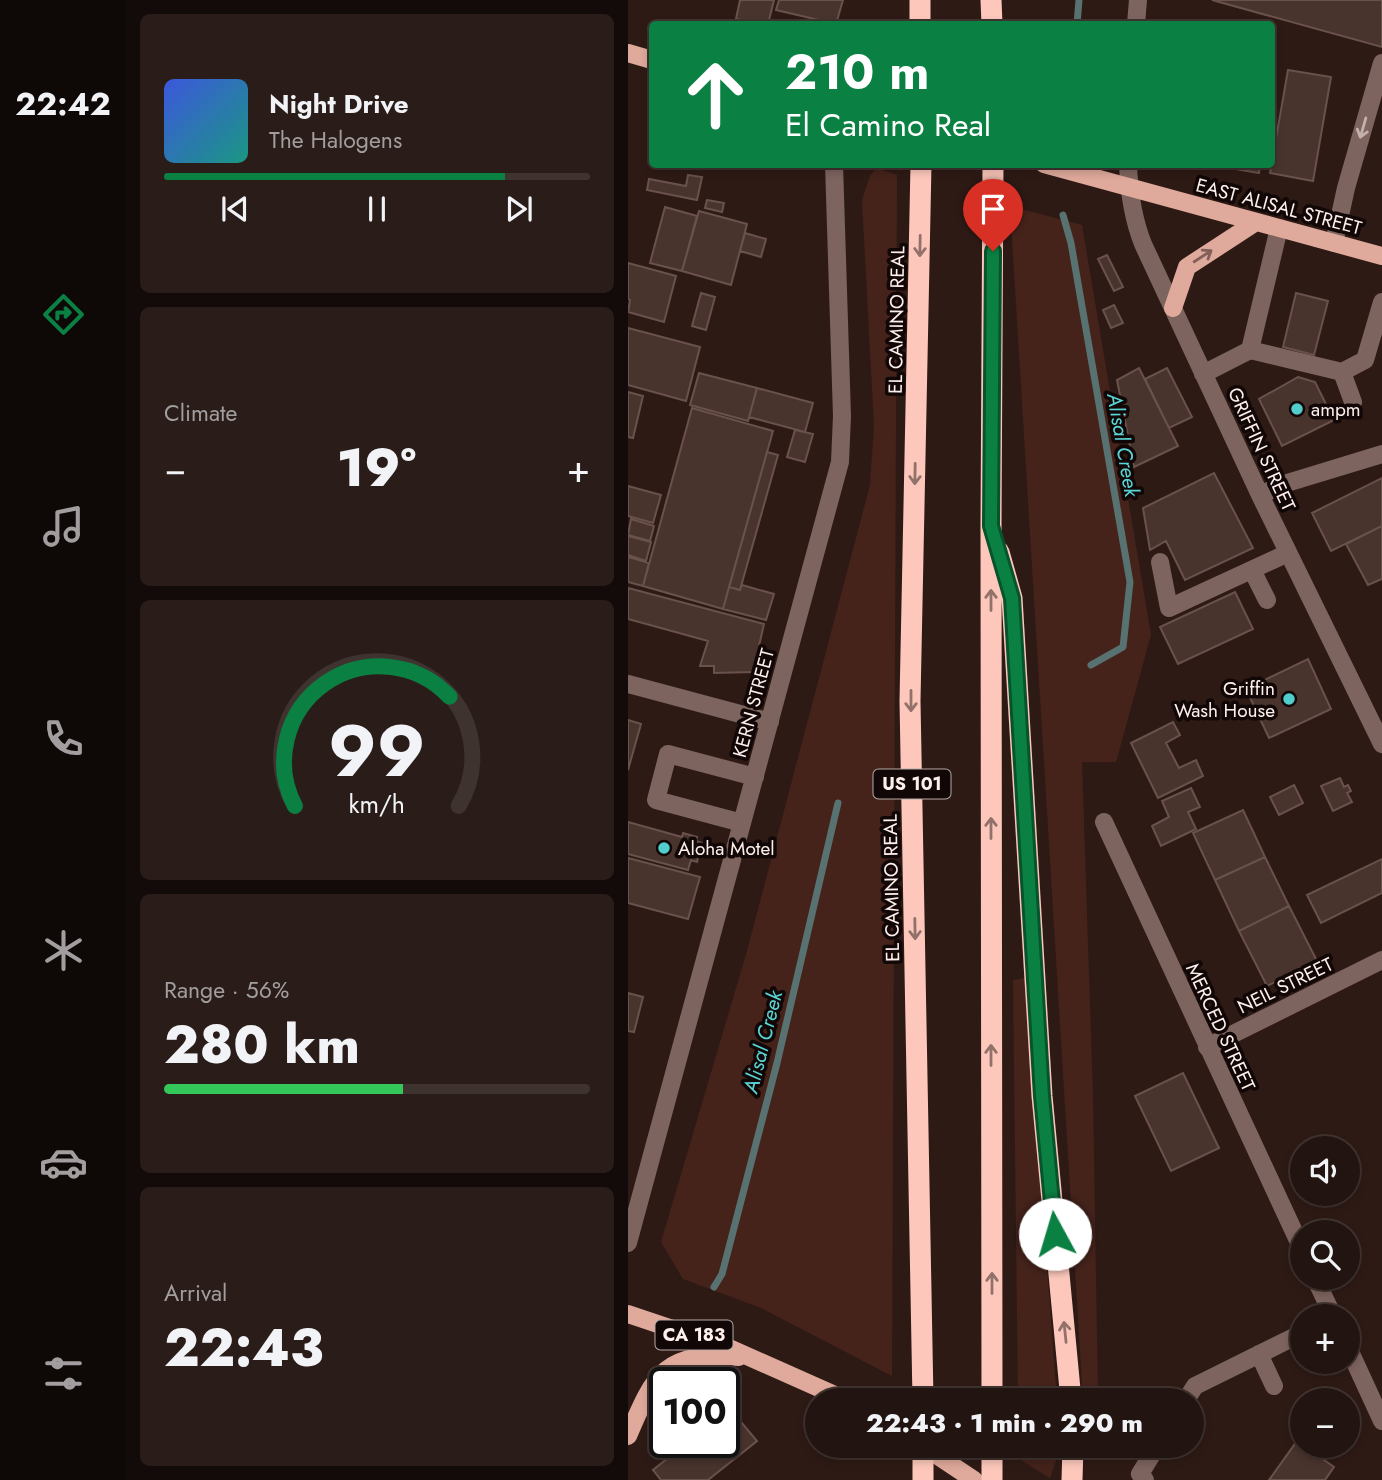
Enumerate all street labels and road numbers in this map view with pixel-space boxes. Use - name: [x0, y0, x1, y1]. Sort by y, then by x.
- street label: EAST ALISAL STREET: [1193, 171, 1365, 242]
- street label: EL CAMINO REAL: [882, 246, 911, 394]
- street label: GRIFFIN STREET: [1221, 383, 1302, 516]
- street label: KERN STREET: [726, 645, 781, 761]
- road number: US 101: [874, 770, 950, 798]
- street label: EL CAMINO REAL: [877, 814, 906, 962]
- street label: NEIL STREET: [1233, 951, 1338, 1020]
- street label: MERCED STREET: [1179, 959, 1262, 1096]
- road number: CA 183: [656, 1320, 732, 1350]

